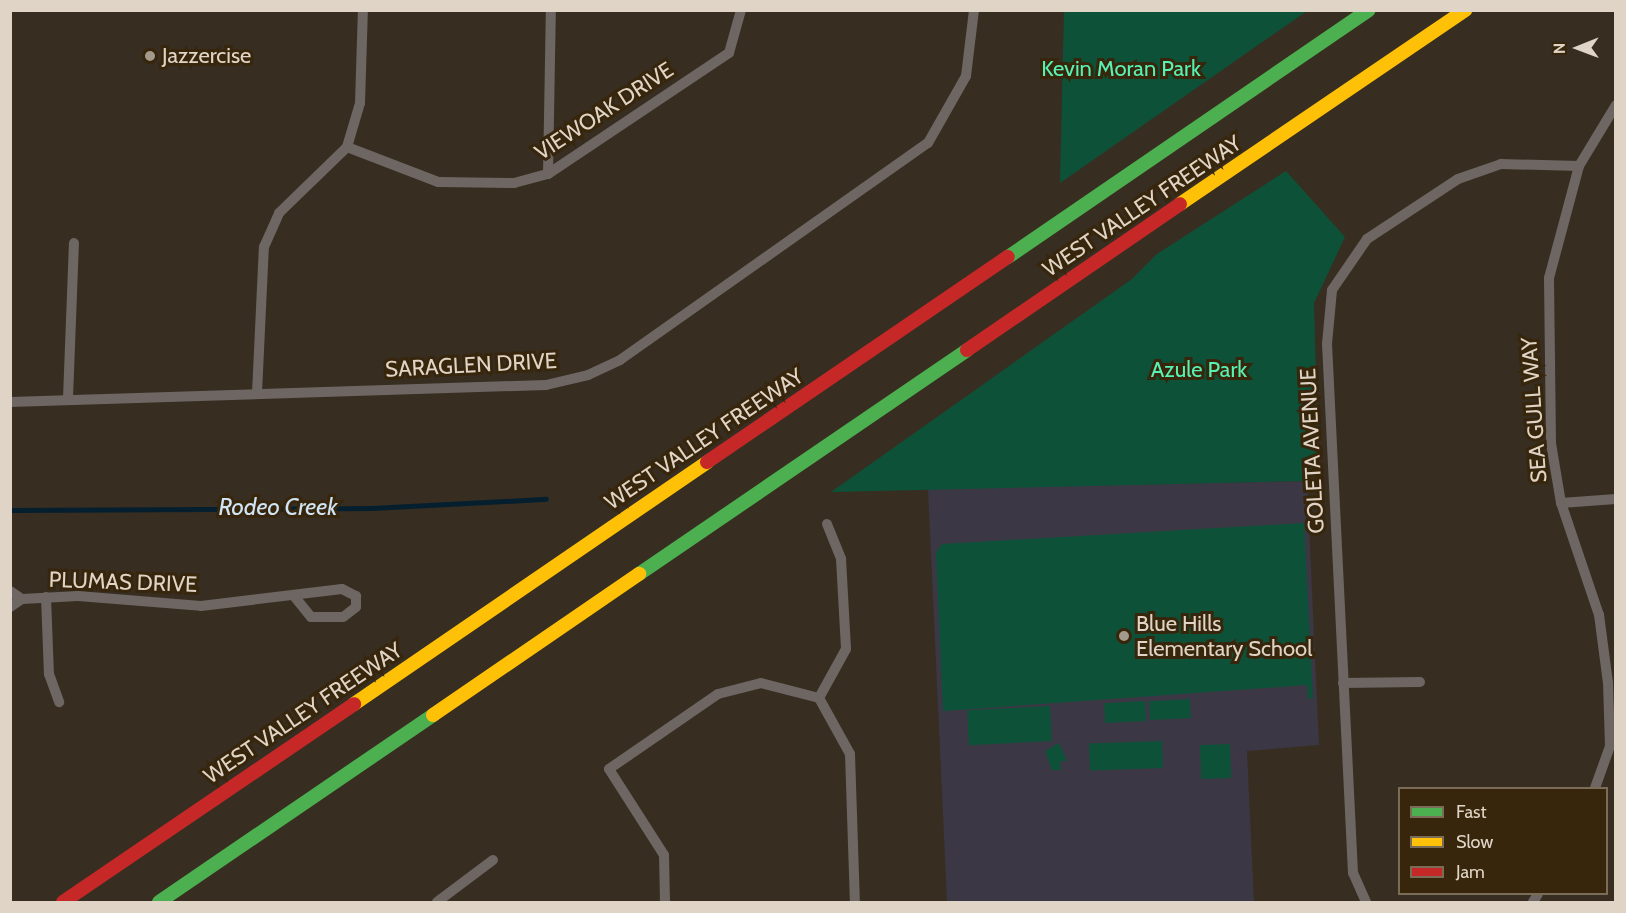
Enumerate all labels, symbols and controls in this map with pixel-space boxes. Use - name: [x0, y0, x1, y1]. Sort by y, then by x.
- north arrow: [1548, 18, 1608, 78]
- place label: Jazzercise: [162, 43, 251, 69]
- text: N: [1550, 43, 1569, 54]
- marker: Jazzercise: [143, 49, 157, 63]
- street label: VIEWOAK DRIVE: [530, 56, 678, 166]
- park label: Kevin Moran Park: [1041, 56, 1201, 82]
- street label: WEST VALLEY FREEWAY: [1038, 130, 1246, 282]
- street label: SEA GULL WAY: [1516, 336, 1552, 484]
- street label: SARAGLEN DRIVE: [384, 347, 558, 383]
- park label: Azule Park: [1151, 357, 1247, 383]
- street label: WEST VALLEY FREEWAY: [600, 363, 808, 515]
- street label: GOLETA AVENUE: [1294, 368, 1330, 534]
- water label: Rodeo Creek: [218, 493, 338, 521]
- street label: PLUMAS DRIVE: [48, 566, 198, 598]
- place label: Blue Hills Elementary School: [1136, 610, 1312, 662]
- marker: Blue Hills Elementary School: [1117, 629, 1131, 643]
- street label: WEST VALLEY FREEWAY: [199, 637, 407, 789]
- legend: [1398, 787, 1608, 895]
- text: Fast: [1456, 801, 1487, 823]
- text: Slow: [1456, 831, 1493, 853]
- text: Jam: [1456, 861, 1485, 883]

